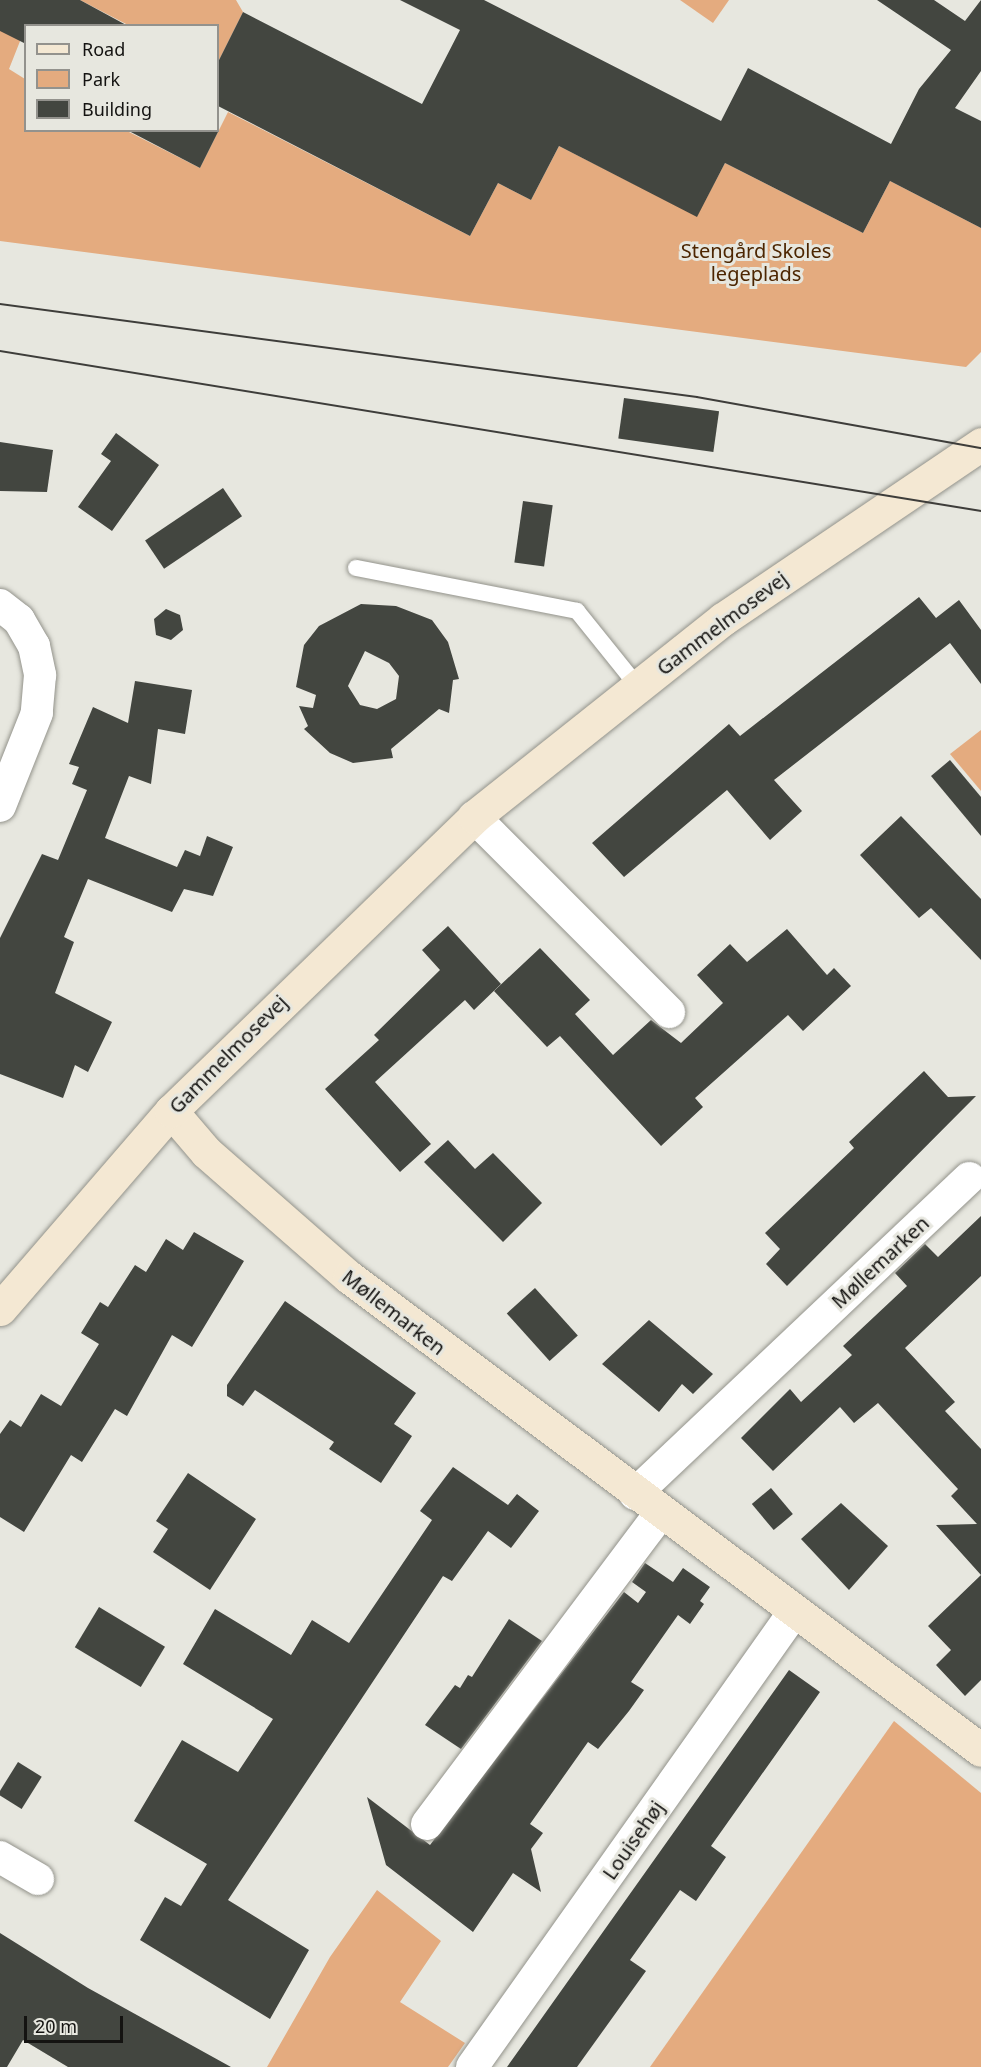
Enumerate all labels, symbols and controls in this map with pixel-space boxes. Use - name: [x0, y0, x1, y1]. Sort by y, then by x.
- legend: [24, 24, 219, 132]
- text: Road: [82, 37, 125, 61]
- text: Park: [82, 67, 120, 91]
- text: Building: [82, 97, 152, 121]
- park label: Stengård Skoles legeplads: [681, 239, 831, 286]
- street label: Gammelmosevej: [652, 566, 792, 680]
- street label: Gammelmosevej: [164, 990, 292, 1118]
- street label: Møllemarken: [826, 1211, 934, 1313]
- street label: Møllemarken: [338, 1264, 450, 1360]
- street label: Louisehøj: [597, 1796, 669, 1884]
- scale bar: [27, 2004, 126, 2042]
- text: 20 m: [35, 2014, 77, 2038]

